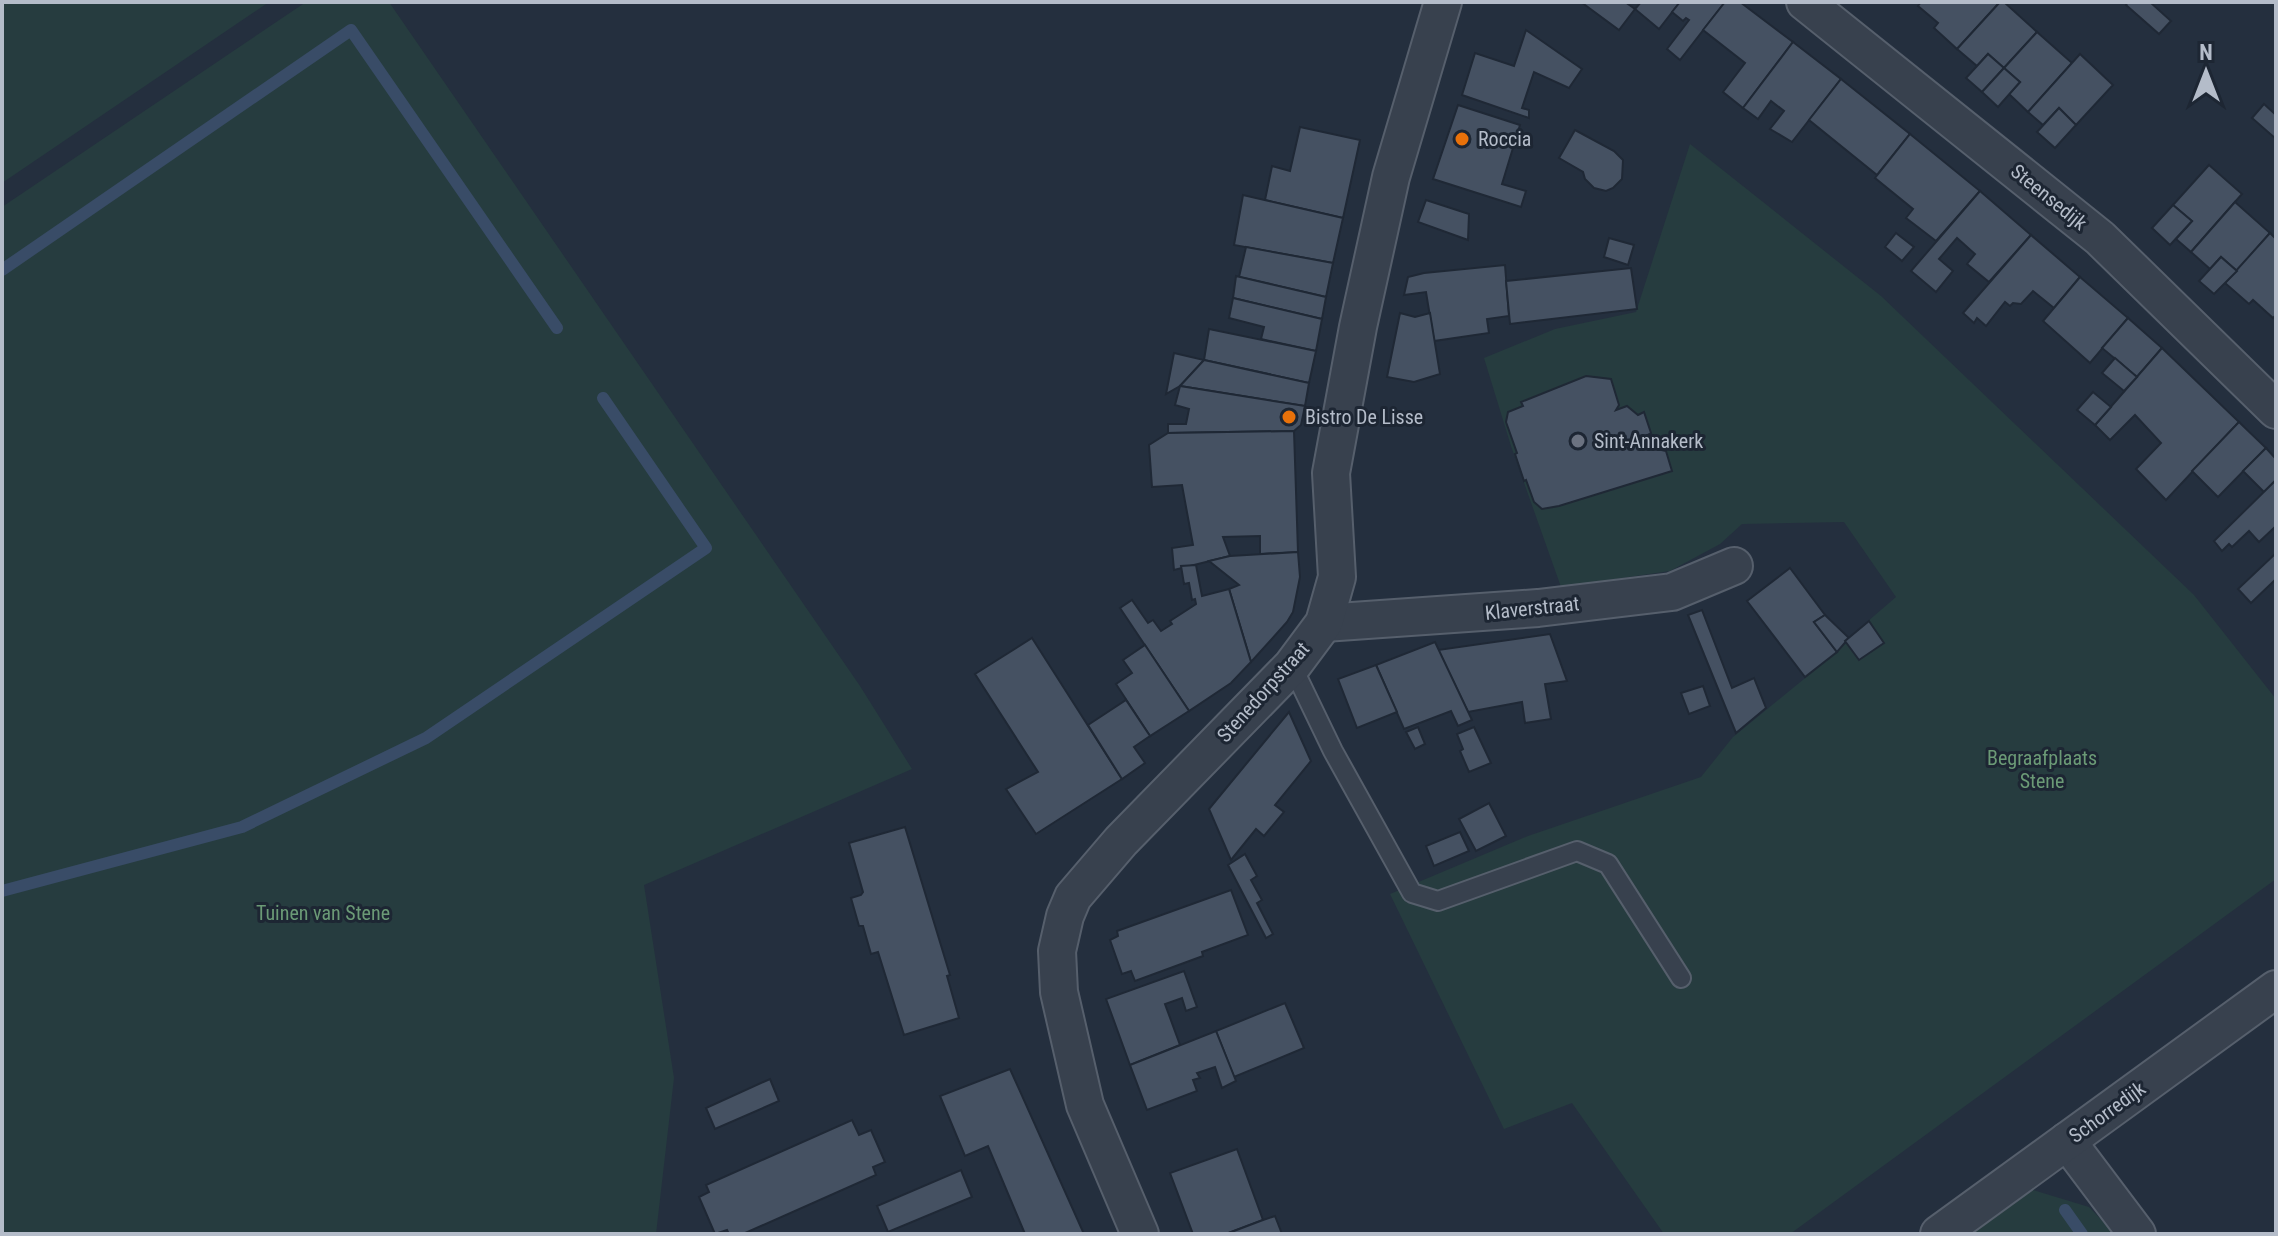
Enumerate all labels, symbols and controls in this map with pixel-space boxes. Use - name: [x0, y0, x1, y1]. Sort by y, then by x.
- north arrow: [2166, 32, 2246, 112]
- text: N: [2199, 40, 2213, 65]
- place label: Roccia: [1478, 127, 1531, 151]
- marker: Roccia: [1453, 130, 1471, 148]
- street label: Steensedijk: [2006, 159, 2092, 235]
- place label: Bistro De Lisse: [1305, 405, 1423, 429]
- marker: Bistro De Lisse: [1280, 408, 1298, 426]
- place label: Sint-Annakerk: [1594, 429, 1703, 453]
- marker: Sint-Annakerk: [1569, 432, 1587, 450]
- street label: Klaverstraat: [1484, 591, 1580, 625]
- street label: Stenedorpstraat: [1212, 637, 1314, 747]
- park label: Begraafplaats Stene: [1987, 746, 2097, 793]
- park label: Tuinen van Stene: [256, 901, 390, 925]
- street label: Schorredijk: [2064, 1076, 2150, 1148]

